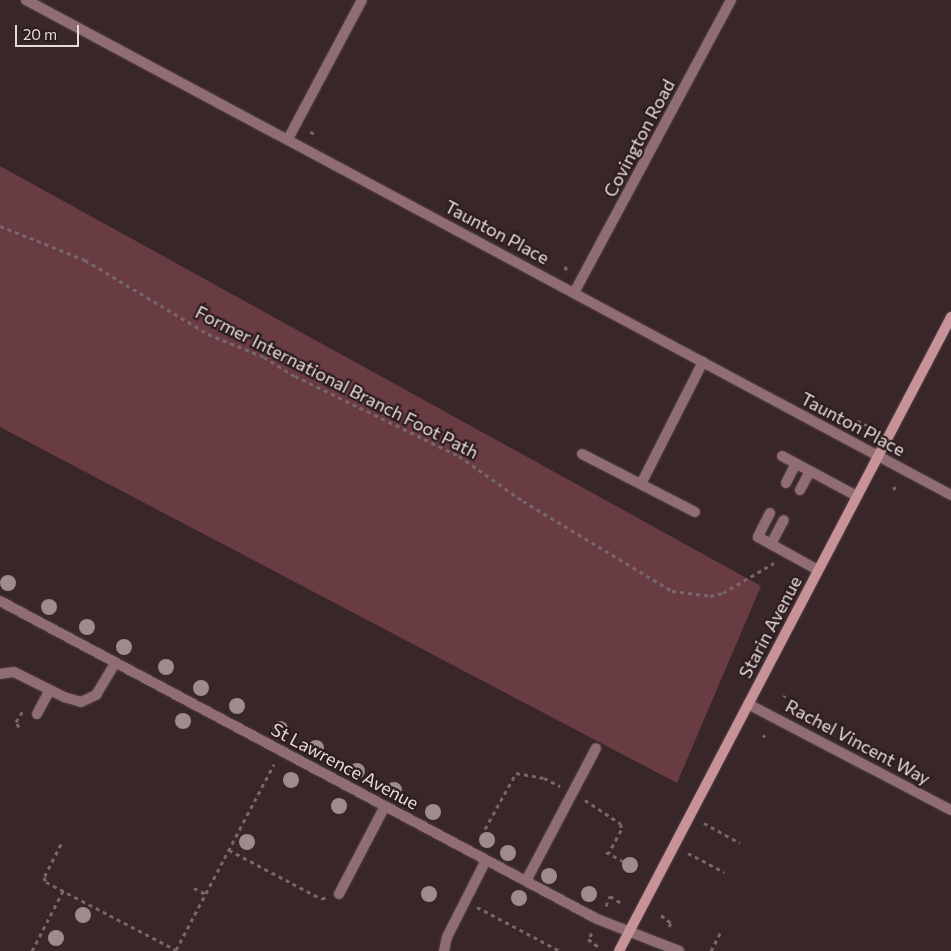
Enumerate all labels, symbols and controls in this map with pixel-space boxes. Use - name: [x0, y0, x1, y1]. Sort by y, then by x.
- scale bar: [18, 15, 81, 47]
- text: 20 m: [23, 25, 57, 43]
- street label: Covington Road: [599, 75, 679, 201]
- street label: Taunton Place: [441, 195, 553, 269]
- street label: Former International Branch Foot Path: [192, 301, 482, 463]
- street label: Taunton Place: [797, 387, 909, 461]
- street label: Starin Avenue: [734, 572, 806, 682]
- street label: Rachel Vincent Way: [782, 695, 934, 789]
- street label: St Lawrence Avenue: [268, 718, 422, 814]

